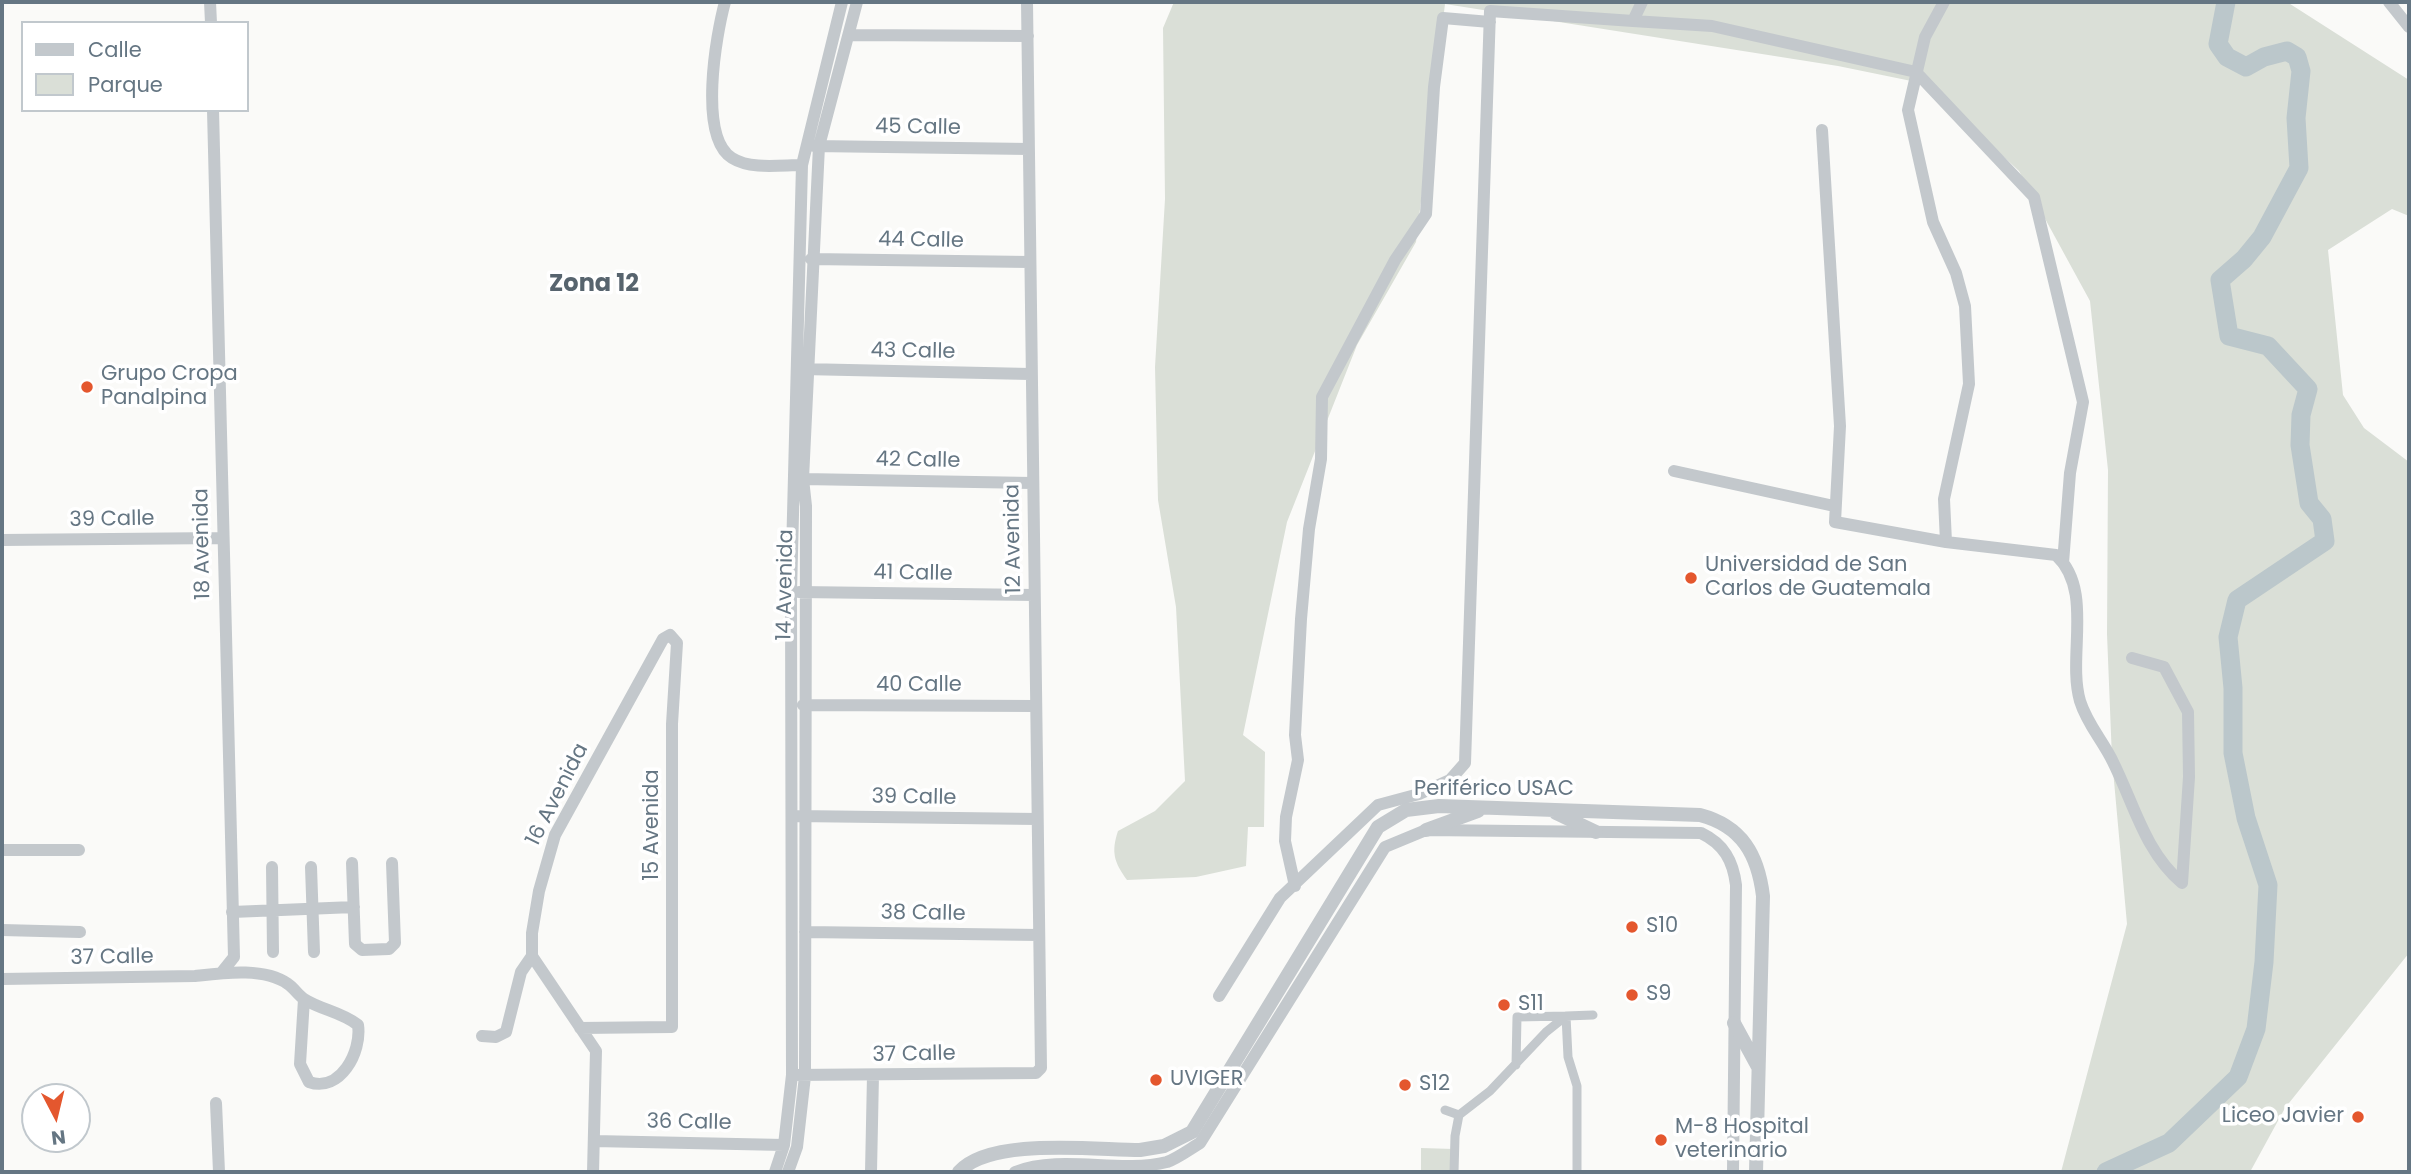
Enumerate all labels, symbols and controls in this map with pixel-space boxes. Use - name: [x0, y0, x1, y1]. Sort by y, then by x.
- legend: [21, 21, 248, 112]
- text: Calle: [88, 35, 142, 64]
- text: Parque: [88, 70, 163, 99]
- street label: 45 Calle: [875, 115, 961, 141]
- street label: 44 Calle: [878, 228, 964, 254]
- district label: Zona 12: [549, 271, 639, 299]
- street label: 43 Calle: [870, 339, 956, 365]
- place label: Grupo Cropa Panalpina: [101, 362, 238, 412]
- marker: Grupo Cropa Panalpina: [79, 379, 95, 395]
- street label: 42 Calle: [875, 448, 961, 474]
- street label: 12 Avenida: [1000, 484, 1028, 594]
- street label: 18 Avenida: [189, 488, 217, 600]
- street label: 39 Calle: [69, 507, 155, 533]
- street label: 14 Avenida: [772, 529, 800, 641]
- place label: Universidad de San Carlos de Guatemala: [1705, 553, 1931, 603]
- street label: 41 Calle: [873, 561, 953, 587]
- marker: Universidad de San Carlos de Guatemala: [1683, 570, 1699, 586]
- street label: 40 Calle: [876, 673, 962, 699]
- street label: 16 Avenida: [521, 740, 595, 850]
- street label: 15 Avenida: [640, 769, 666, 881]
- street label: Periférico USAC: [1414, 777, 1574, 803]
- street label: 39 Calle: [871, 785, 957, 811]
- street label: 38 Calle: [880, 901, 966, 927]
- place label: S10: [1646, 914, 1678, 940]
- marker: S10: [1624, 919, 1640, 935]
- street label: 37 Calle: [70, 945, 154, 971]
- place label: S9: [1646, 982, 1672, 1008]
- marker: S9: [1624, 987, 1640, 1003]
- place label: S11: [1518, 992, 1544, 1018]
- marker: S11: [1496, 997, 1512, 1013]
- street label: 37 Calle: [872, 1042, 956, 1068]
- place label: UVIGER: [1170, 1067, 1243, 1093]
- marker: UVIGER: [1148, 1072, 1164, 1088]
- place label: S12: [1419, 1072, 1450, 1098]
- marker: S12: [1397, 1077, 1413, 1093]
- north arrow: [21, 1083, 91, 1153]
- place label: Liceo Javier: [2222, 1104, 2344, 1130]
- marker: Liceo Javier: [2350, 1109, 2366, 1125]
- street label: 36 Calle: [646, 1110, 732, 1136]
- place label: M-8 Hospital veterinario: [1675, 1115, 1809, 1165]
- text: N: [50, 1123, 67, 1152]
- marker: M-8 Hospital veterinario: [1653, 1132, 1669, 1148]

